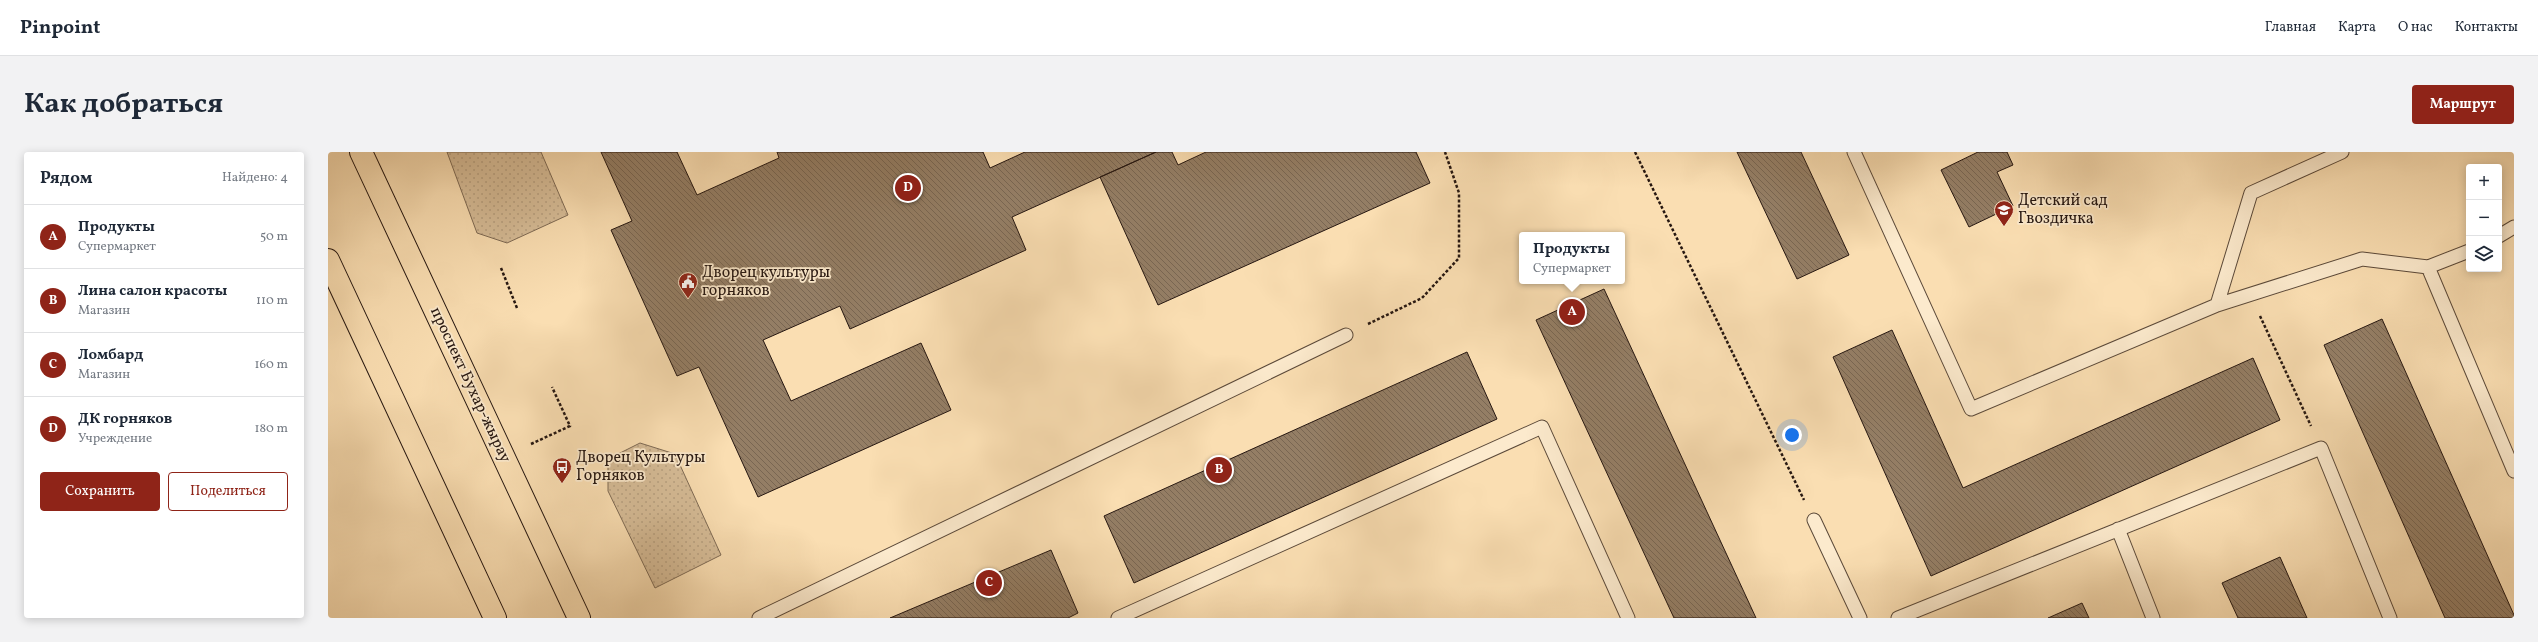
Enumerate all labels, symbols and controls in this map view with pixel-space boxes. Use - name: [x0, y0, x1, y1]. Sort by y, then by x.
- text: Pinpoint: [20, 15, 100, 41]
- text: Главная: [2265, 18, 2316, 37]
- text: Карта: [2338, 18, 2376, 37]
- text: О нас: [2398, 18, 2433, 37]
- text: Контакты: [2455, 18, 2518, 37]
- text: Как добраться: [24, 85, 223, 124]
- button: Маршрут: [2412, 85, 2514, 124]
- map controls: [2466, 164, 2502, 272]
- button: +: [2466, 164, 2502, 200]
- text: Рядом: [40, 167, 93, 190]
- text: Найдено: 4: [222, 169, 288, 187]
- pin: D: [895, 173, 921, 203]
- place label: Детский сад Гвоздичка: [2018, 190, 2108, 230]
- school or university icon: Детский сад Гвоздичка: [1993, 199, 2015, 227]
- button: −: [2466, 200, 2502, 236]
- text: Продукты: [78, 217, 155, 238]
- text: A: [48, 228, 58, 246]
- text: 50 m: [260, 228, 288, 246]
- popup: [1519, 232, 1625, 284]
- button: layers: [2466, 236, 2502, 272]
- text: Супермаркет: [78, 238, 156, 256]
- text: Продукты: [1533, 239, 1610, 260]
- text: Супермаркет: [1533, 260, 1611, 278]
- place label: Дворец культуры горняков: [702, 262, 830, 302]
- public building icon: Дворец культуры горняков: [677, 271, 699, 299]
- text: Лина салон красоты: [78, 281, 227, 302]
- text: B: [49, 292, 57, 310]
- text: 110 m: [256, 292, 288, 310]
- pin: A: [1559, 297, 1585, 327]
- text: Магазин: [78, 302, 130, 320]
- street label: проспект Бухар-жырау: [424, 304, 516, 467]
- text: Ломбард: [78, 345, 143, 366]
- text: C: [49, 356, 57, 374]
- text: 160 m: [254, 356, 288, 374]
- text: Магазин: [78, 366, 130, 384]
- text: ДК горняков: [78, 409, 172, 430]
- text: D: [48, 420, 58, 438]
- text: 180 m: [254, 420, 288, 438]
- your location: [1782, 425, 1802, 445]
- text: Учреждение: [78, 430, 152, 448]
- place label: Дворец Культуры Горняков: [576, 447, 705, 487]
- pin: B: [1206, 455, 1232, 485]
- bus stop icon: Дворец Культуры Горняков: [551, 456, 573, 484]
- button: Сохранить: [40, 472, 160, 511]
- button: Поделиться: [168, 472, 288, 511]
- pin: C: [976, 568, 1002, 598]

